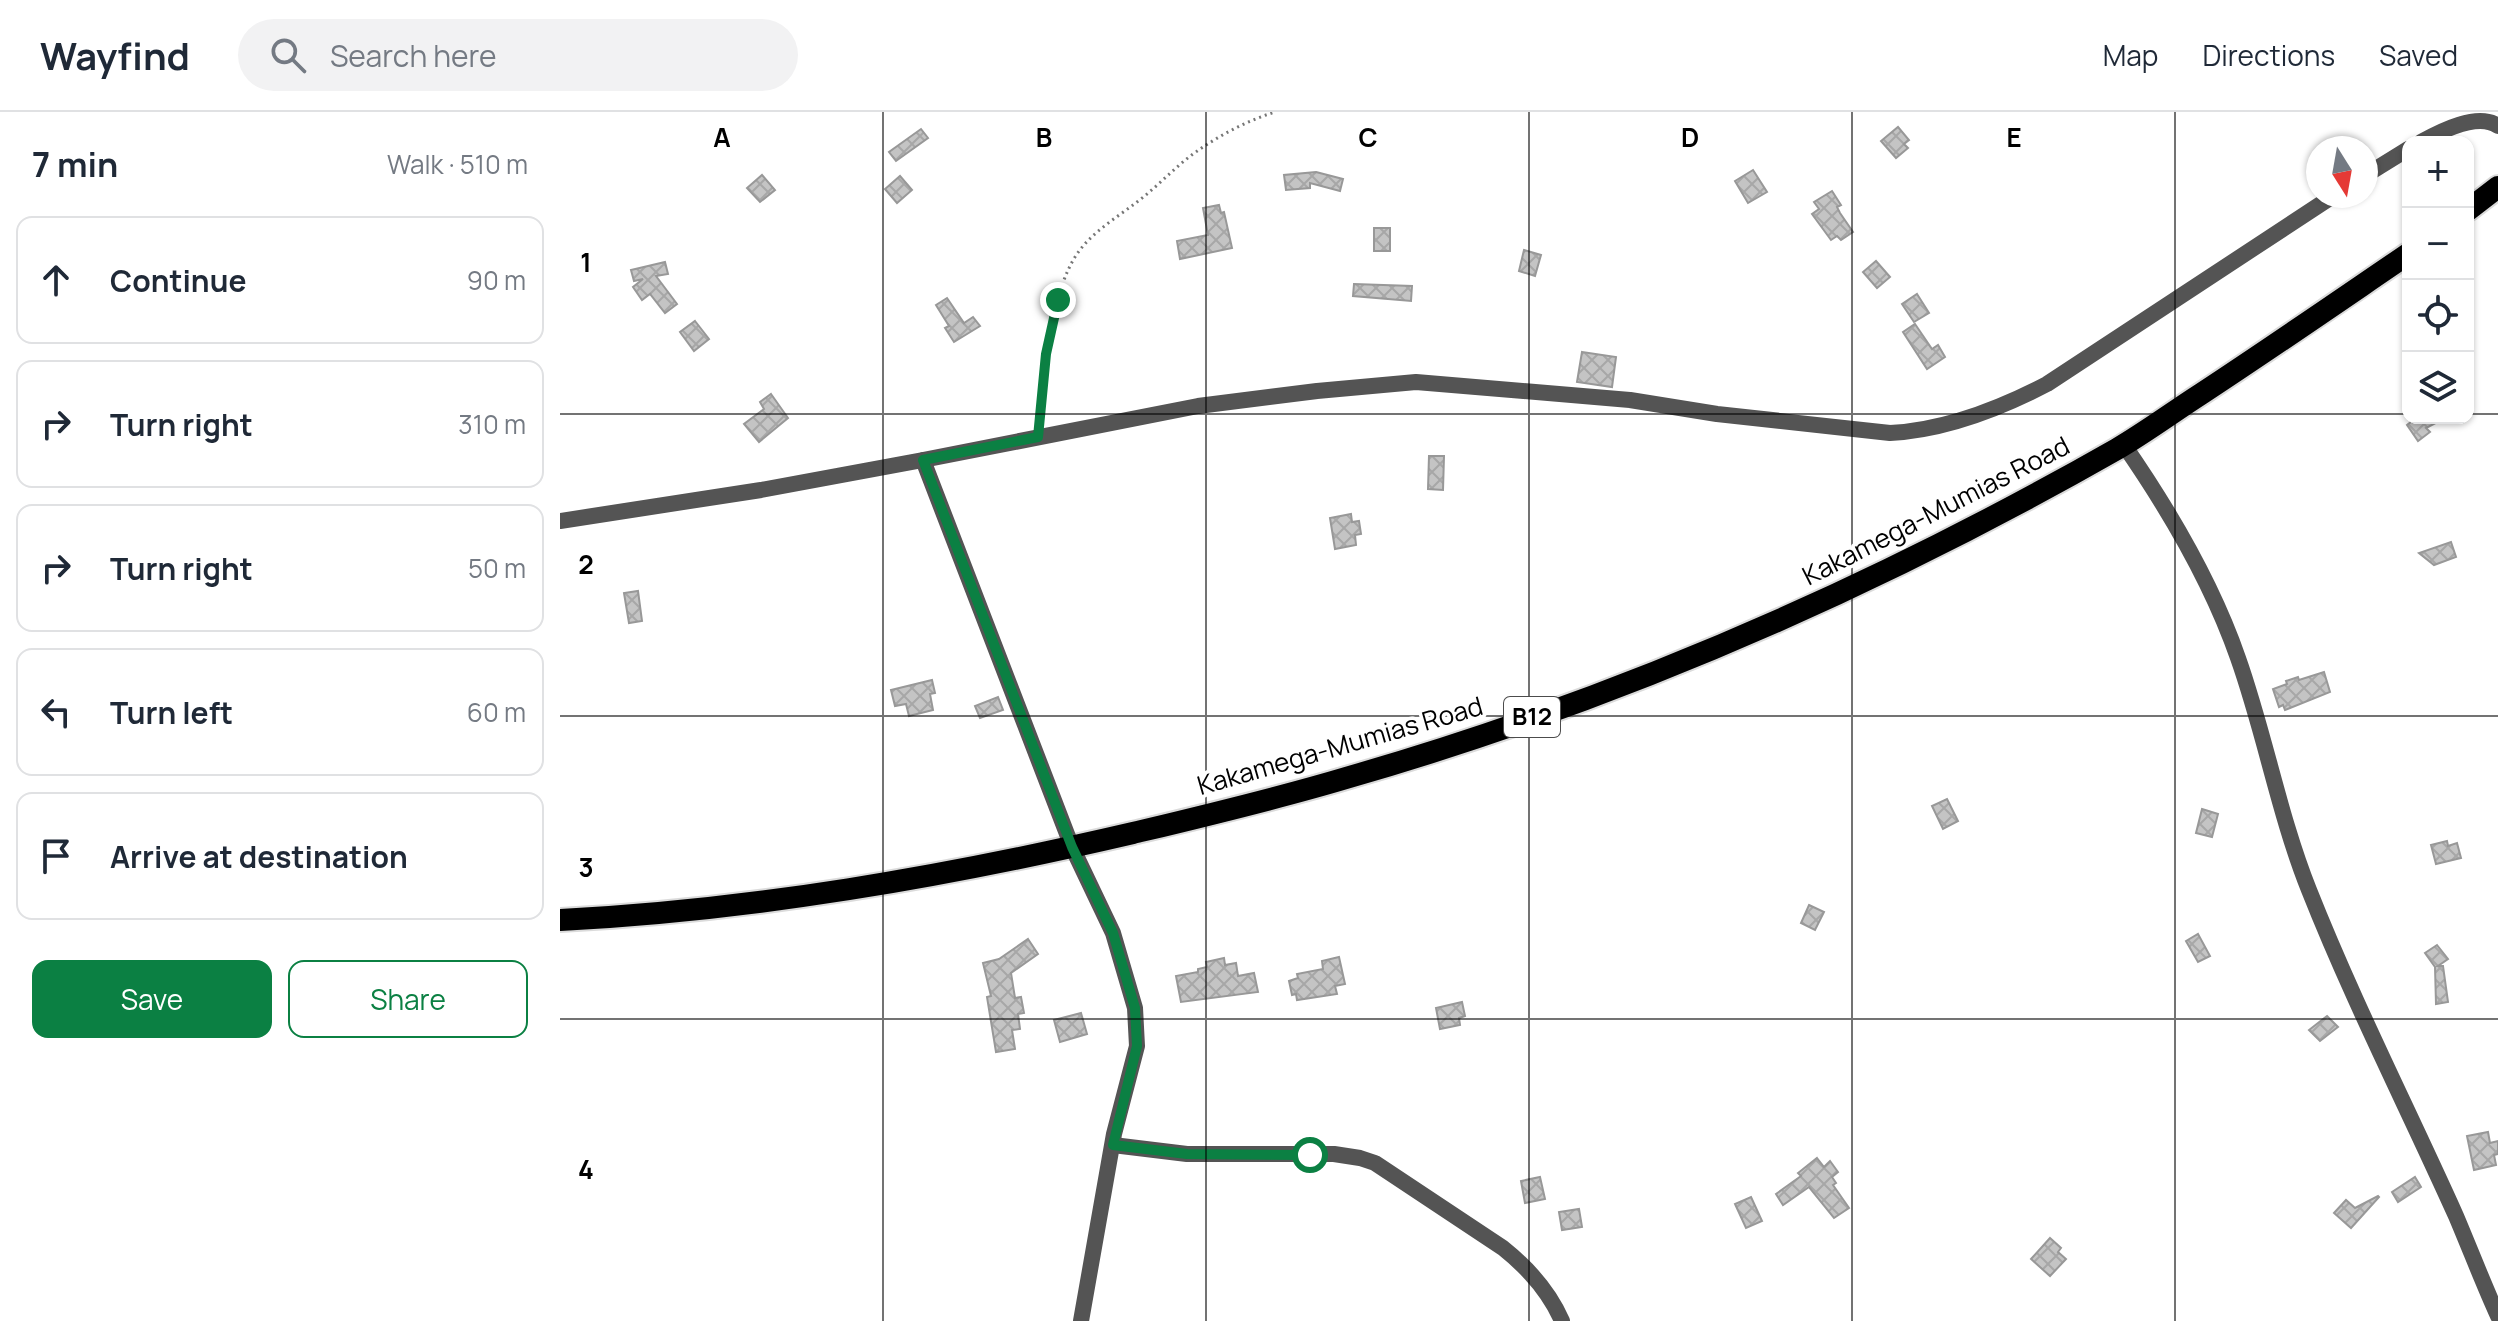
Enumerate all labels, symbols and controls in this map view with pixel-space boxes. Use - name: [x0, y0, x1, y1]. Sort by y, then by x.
- search box: [238, 19, 798, 91]
- text: Wayfind: [40, 29, 190, 81]
- icon: search: [266, 33, 310, 77]
- text: Search here: [330, 35, 497, 76]
- text: Map: [2103, 36, 2158, 74]
- text: Directions: [2202, 36, 2335, 74]
- text: Saved: [2379, 36, 2458, 74]
- text: A: [713, 119, 731, 155]
- text: B: [1036, 119, 1052, 155]
- text: C: [1358, 119, 1378, 155]
- text: D: [1681, 119, 1699, 155]
- text: E: [2006, 119, 2022, 155]
- north arrow: [2306, 136, 2378, 208]
- map controls: [2402, 136, 2474, 424]
- button: +: [2402, 136, 2474, 208]
- text: 7 min: [32, 141, 118, 187]
- text: Walk · 510 m: [387, 146, 528, 182]
- button: −: [2402, 208, 2474, 280]
- text: 1: [580, 244, 592, 280]
- icon: ahead: [34, 258, 78, 302]
- text: Continue: [110, 260, 246, 301]
- text: 90 m: [467, 262, 526, 298]
- button: locate: [2402, 280, 2474, 352]
- route end: [1040, 282, 1076, 318]
- button: layers: [2402, 352, 2474, 424]
- icon: right: [34, 402, 78, 446]
- text: Turn right: [110, 404, 253, 445]
- text: 310 m: [458, 406, 526, 442]
- street label: Kakamega-Mumias Road: [1796, 427, 2075, 593]
- icon: right: [34, 546, 78, 590]
- text: 2: [578, 546, 594, 582]
- text: Turn right: [110, 548, 253, 589]
- text: 50 m: [468, 550, 526, 586]
- street label: Kakamega-Mumias Road: [1193, 687, 1487, 803]
- icon: left: [34, 690, 78, 734]
- text: Turn left: [110, 692, 233, 733]
- text: 60 m: [467, 694, 526, 730]
- road number: B12: [1504, 697, 1560, 737]
- icon: arrive: [34, 834, 78, 878]
- text: Arrive at destination: [110, 836, 408, 877]
- text: 3: [578, 849, 594, 885]
- button: Save: [32, 960, 272, 1038]
- button: Share: [288, 960, 528, 1038]
- route start: [1292, 1137, 1328, 1173]
- text: 4: [578, 1151, 594, 1187]

